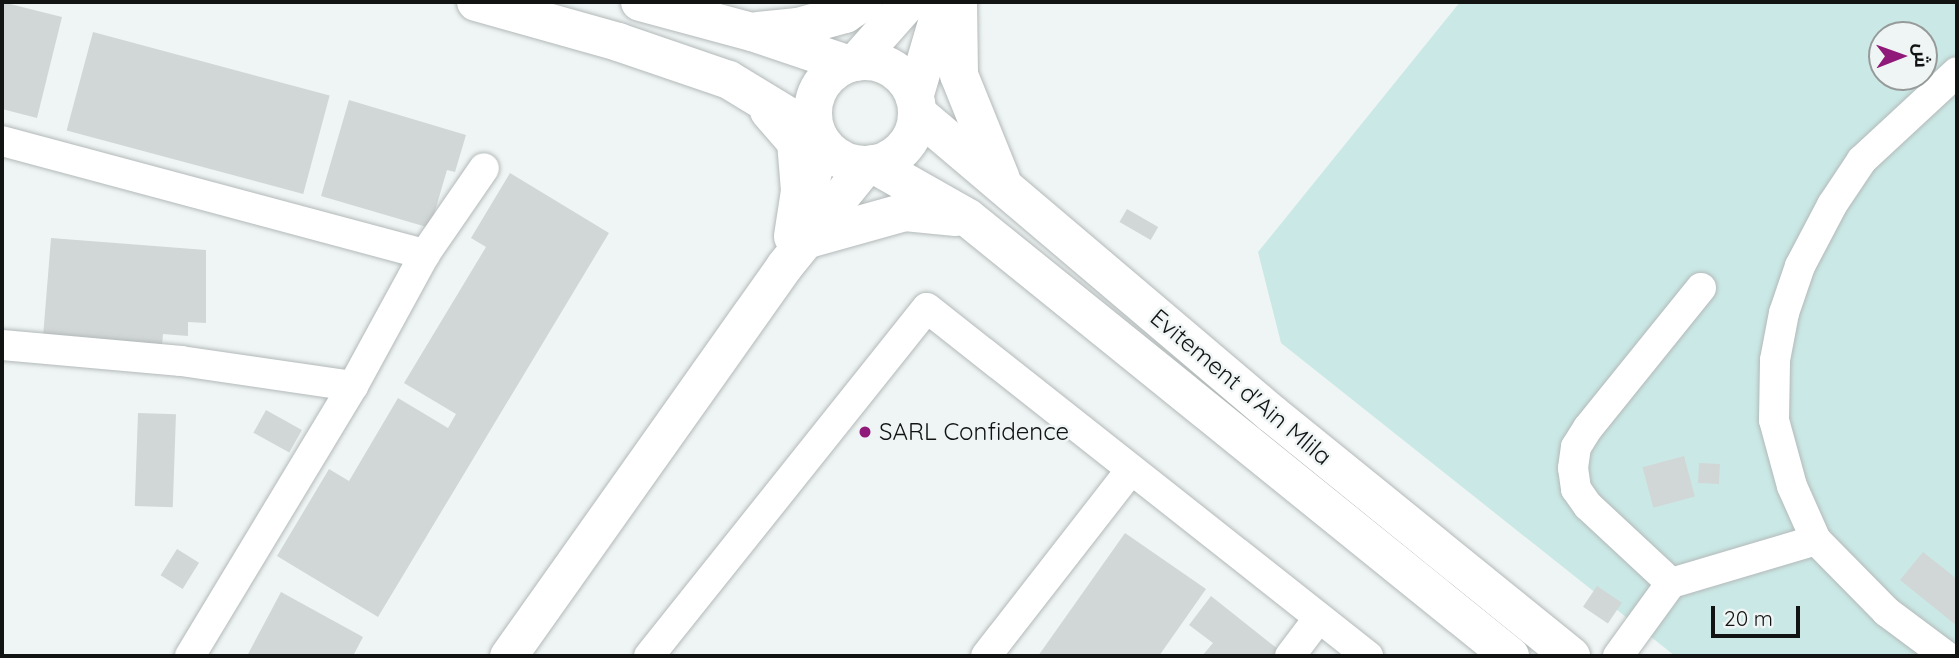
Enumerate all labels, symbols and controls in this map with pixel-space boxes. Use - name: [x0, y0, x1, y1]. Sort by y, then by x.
- north arrow: [1868, 21, 1938, 91]
- text: ش: [1910, 43, 1934, 68]
- street label: Evitement d'Ain Mlila: [1145, 303, 1337, 471]
- place label: SARL Confidence: [879, 418, 1069, 446]
- marker: SARL Confidence: [857, 424, 873, 440]
- scale bar: [1714, 592, 1803, 636]
- text: 20 m: [1724, 605, 1773, 631]

